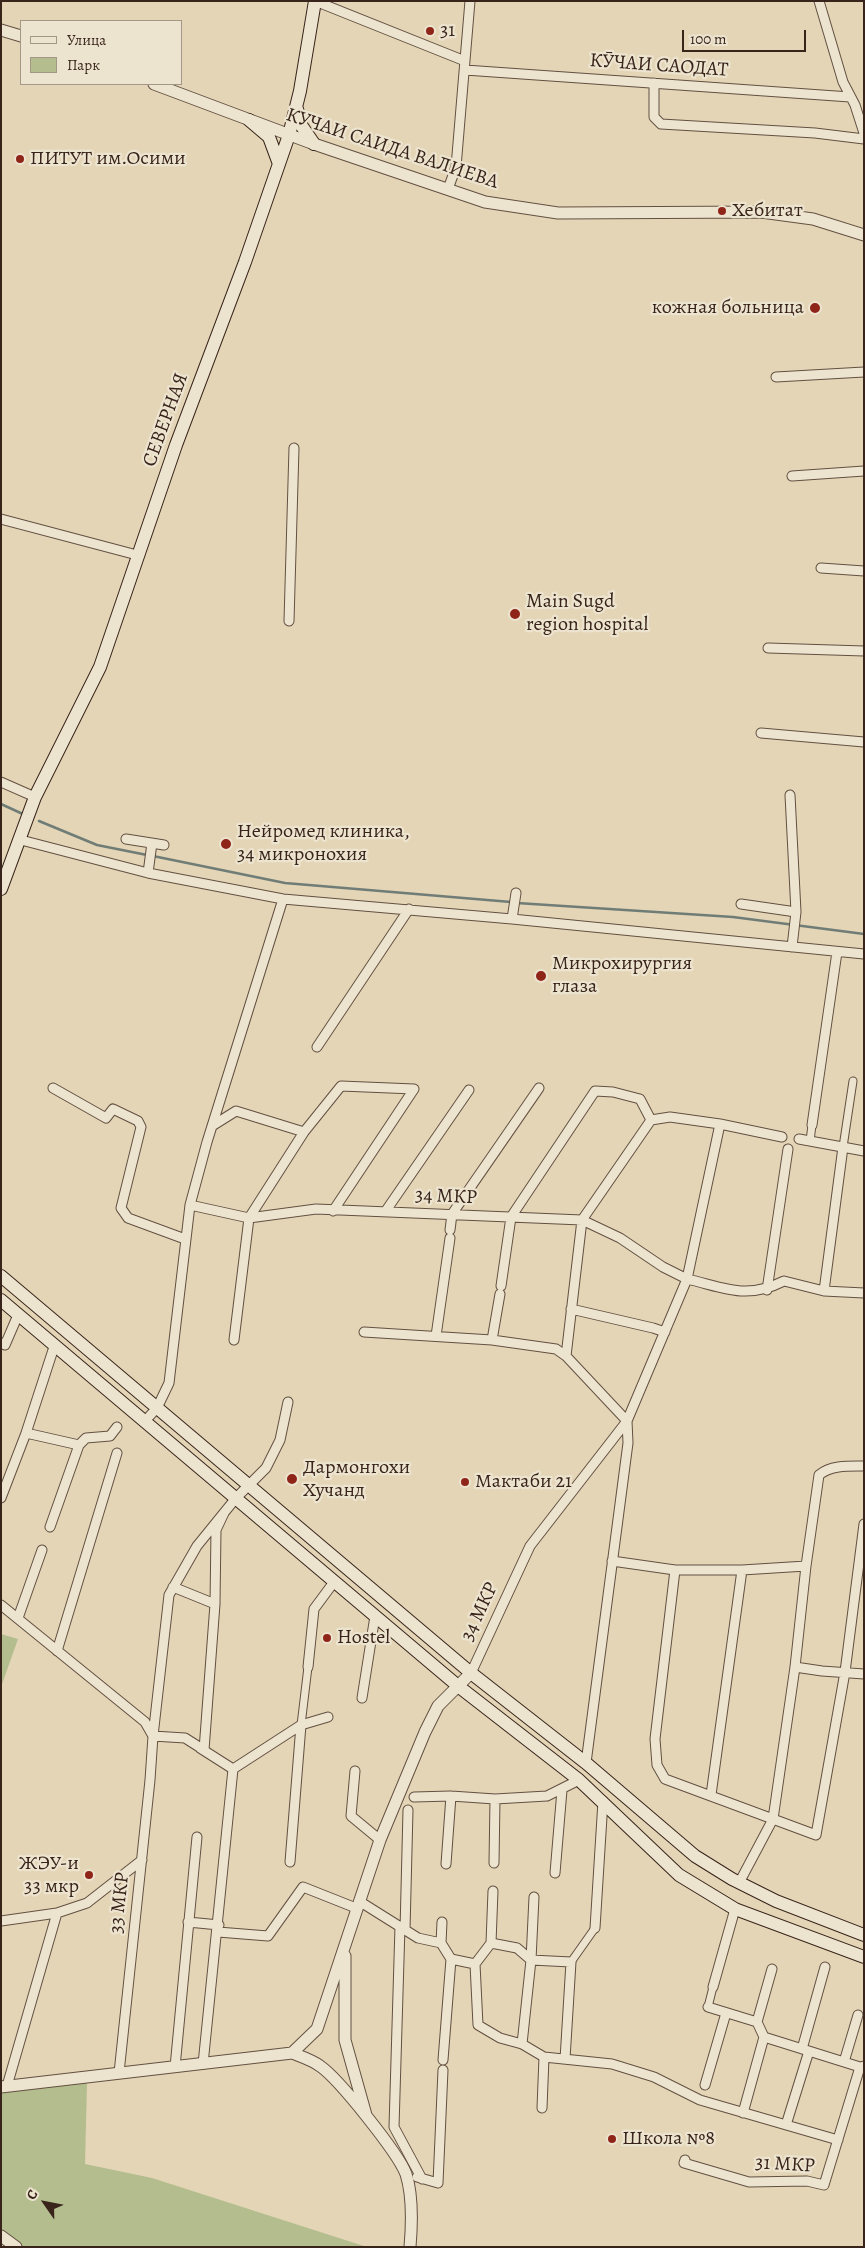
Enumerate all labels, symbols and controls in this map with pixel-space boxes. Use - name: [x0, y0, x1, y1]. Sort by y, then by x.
- place label: 31: [440, 19, 455, 43]
- legend: [20, 20, 182, 85]
- scale bar: [685, 20, 809, 52]
- marker: 31: [424, 25, 436, 37]
- text: 100 m: [690, 29, 727, 49]
- text: Улица: [67, 30, 106, 50]
- street label: КӮЧАИ САОДАТ: [589, 49, 729, 83]
- text: Парк: [67, 55, 100, 75]
- street label: КУЧАИ САИДА ВАЛИЕВА: [283, 103, 501, 195]
- place label: ПИТУТ им.Осими: [30, 147, 186, 171]
- marker: ПИТУТ им.Осими: [14, 153, 26, 165]
- place label: Хебитат: [732, 199, 803, 223]
- marker: Хебитат: [716, 205, 728, 217]
- place label: кожная больница: [652, 296, 804, 320]
- marker: кожная больница: [808, 301, 822, 315]
- street label: СЕВЕРНАЯ: [138, 370, 194, 470]
- place label: Main Sugd region hospital: [526, 590, 648, 637]
- marker: Main Sugd region hospital: [508, 607, 522, 621]
- place label: Нейромед клиника, 34 микронохия: [237, 820, 410, 867]
- marker: Нейромед клиника, 34 микронохия: [219, 837, 233, 851]
- place label: Микрохирургия глаза: [552, 952, 692, 999]
- marker: Микрохирургия глаза: [534, 969, 548, 983]
- street label: 34 МКР: [415, 1184, 477, 1210]
- place label: Дармонгохи Хучанд: [303, 1456, 410, 1503]
- place label: Мактаби 21: [475, 1470, 572, 1494]
- marker: Дармонгохи Хучанд: [285, 1472, 299, 1486]
- marker: Мактаби 21: [459, 1476, 471, 1488]
- street label: 34 МКР: [456, 1579, 504, 1645]
- place label: Hostel: [337, 1626, 390, 1650]
- marker: Hostel: [321, 1632, 333, 1644]
- place label: ЖЭУ-и 33 мкр: [19, 1852, 79, 1899]
- marker: ЖЭУ-и 33 мкр: [83, 1869, 95, 1881]
- street label: 33 МКР: [105, 1871, 135, 1935]
- place label: Школа №8: [622, 2127, 715, 2151]
- marker: Школа №8: [606, 2133, 618, 2145]
- street label: 31 МКР: [754, 2151, 816, 2179]
- north arrow: [20, 2178, 70, 2228]
- text: С: [22, 2186, 42, 2203]

